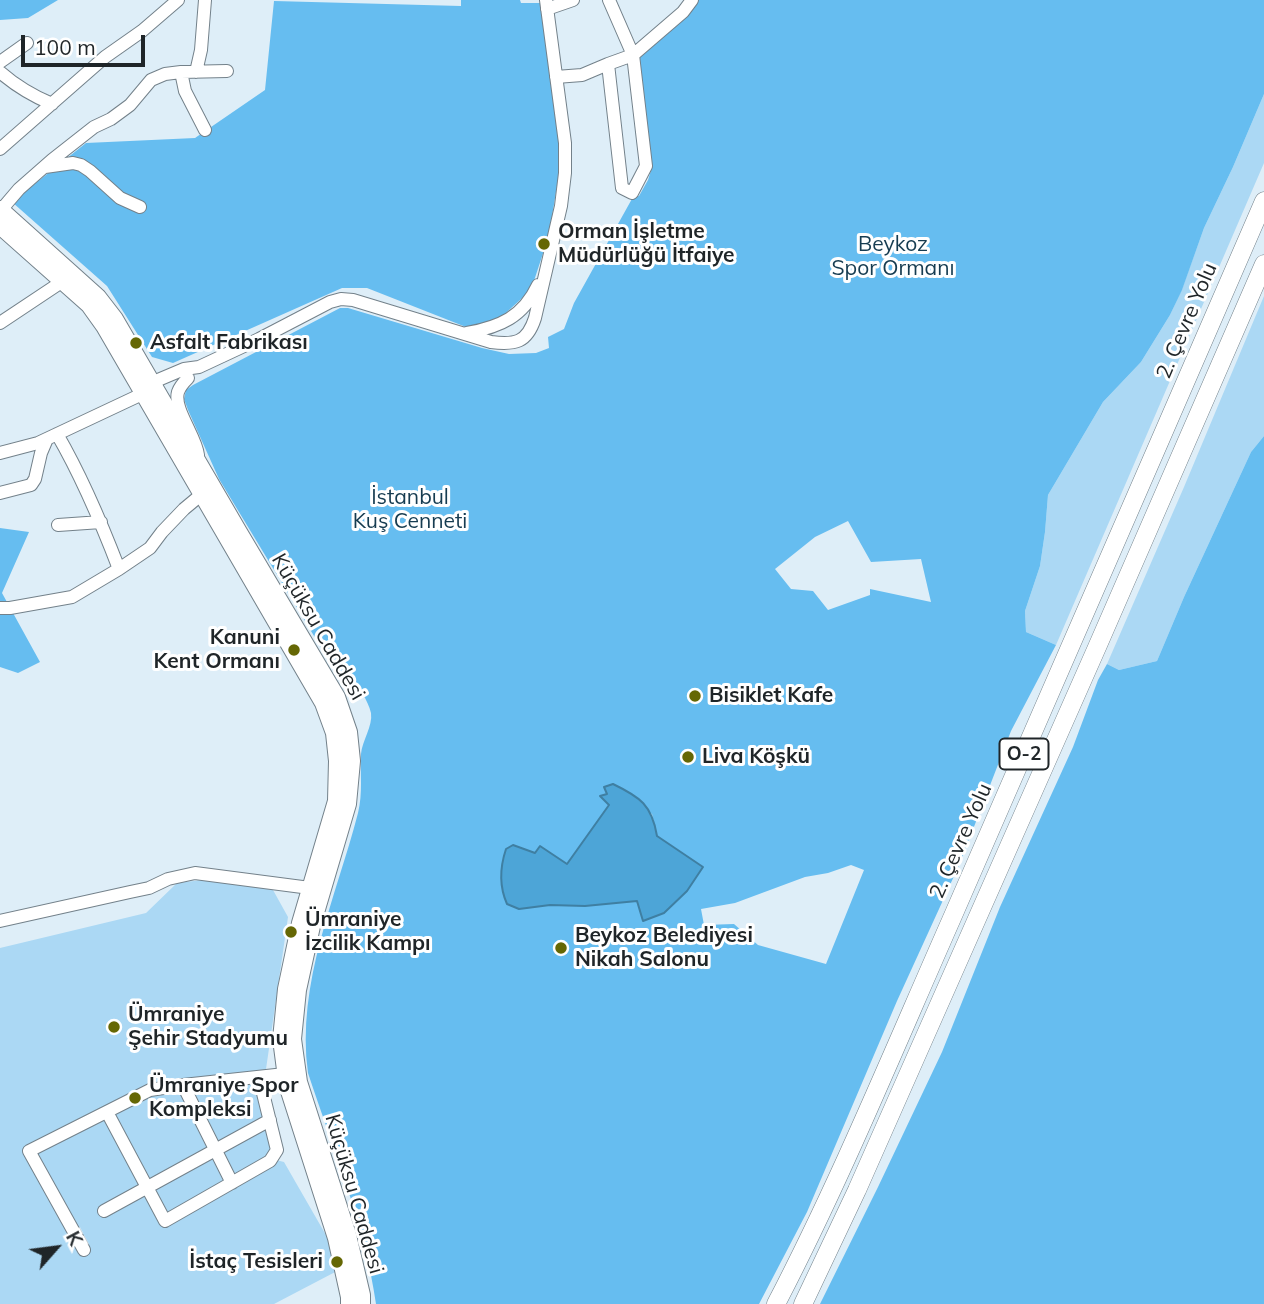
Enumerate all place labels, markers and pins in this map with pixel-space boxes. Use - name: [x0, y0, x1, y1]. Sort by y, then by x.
- place label: Orman İşletme Müdürlüğü İtfaiye: [558, 219, 735, 269]
- marker: Orman İşletme Müdürlüğü İtfaiye: [536, 236, 552, 252]
- place label: Asfalt Fabrikası: [150, 330, 308, 356]
- marker: Asfalt Fabrikası: [128, 335, 144, 351]
- place label: Kanuni Kent Ormanı: [154, 625, 280, 675]
- marker: Kanuni Kent Ormanı: [286, 642, 302, 658]
- place label: Bisiklet Kafe: [709, 683, 833, 709]
- marker: Bisiklet Kafe: [687, 688, 703, 704]
- place label: Liva Köşkü: [702, 744, 810, 770]
- marker: Liva Köşkü: [680, 749, 696, 765]
- place label: Ümraniye İzcilik Kampı: [305, 907, 431, 957]
- place label: Beykoz Belediyesi Nikah Salonu: [575, 923, 753, 973]
- marker: Ümraniye İzcilik Kampı: [283, 924, 299, 940]
- marker: Beykoz Belediyesi Nikah Salonu: [553, 940, 569, 956]
- place label: Ümraniye Şehir Stadyumu: [128, 1002, 288, 1052]
- marker: Ümraniye Şehir Stadyumu: [106, 1019, 122, 1035]
- place label: Ümraniye Spor Kompleksi: [149, 1073, 298, 1123]
- marker: Ümraniye Spor Kompleksi: [127, 1090, 143, 1106]
- place label: İstaç Tesisleri: [189, 1249, 323, 1275]
- marker: İstaç Tesisleri: [329, 1254, 345, 1270]

